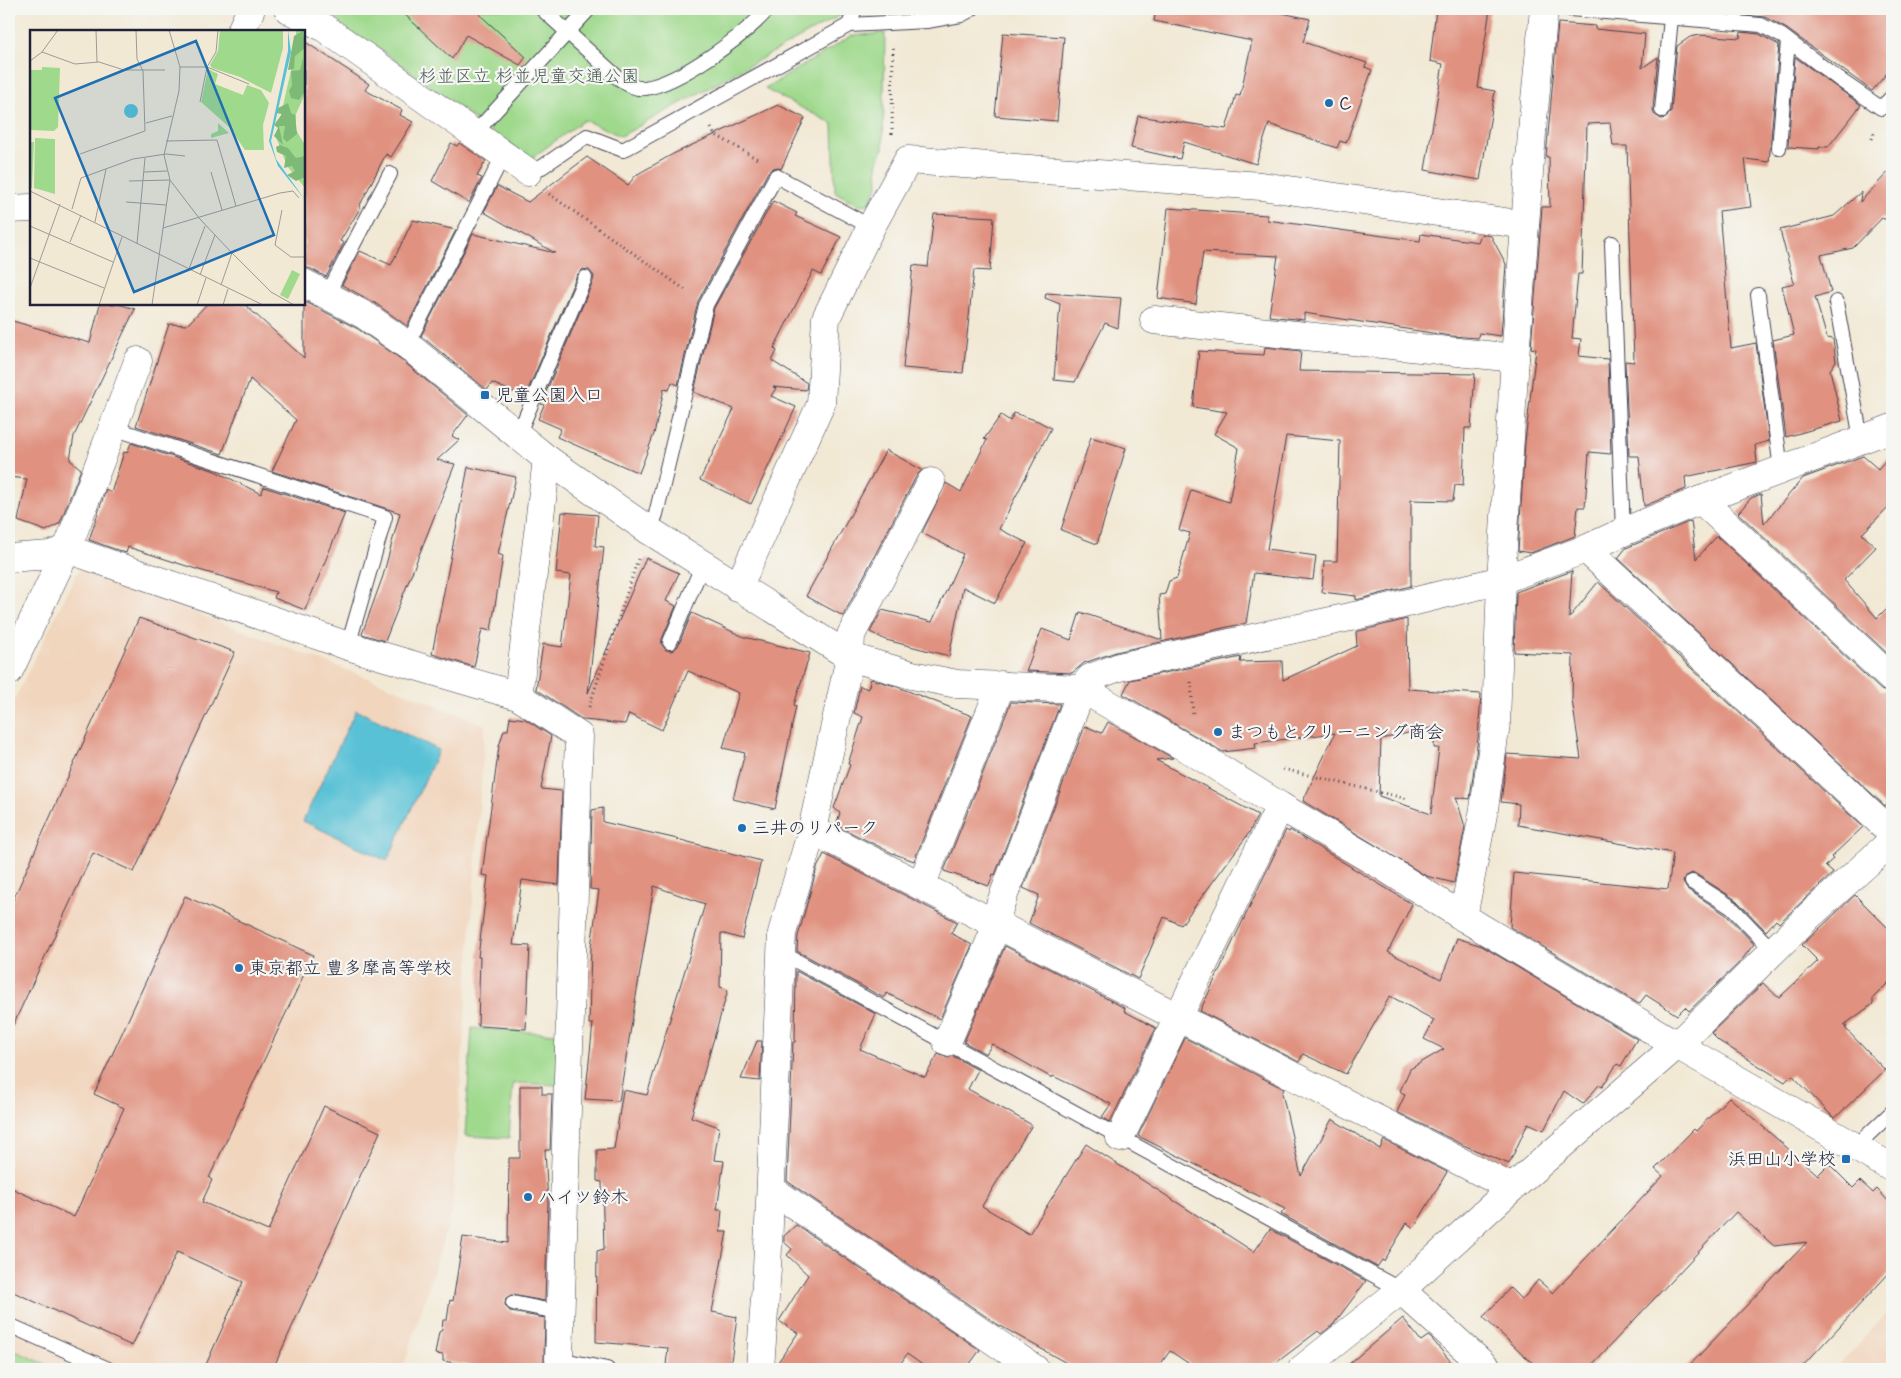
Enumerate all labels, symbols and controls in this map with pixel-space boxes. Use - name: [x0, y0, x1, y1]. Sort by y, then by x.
- inset map: [30, 30, 305, 305]
- park label: 杉並区立 杉並児童交通公園: [419, 65, 639, 89]
- place label: C: [1339, 92, 1352, 116]
- marker: C: [1323, 97, 1335, 109]
- place label: 児童公園入口: [495, 384, 603, 408]
- marker: 児童公園入口: [479, 389, 491, 401]
- place label: まつもとクリーニング商会: [1228, 721, 1444, 745]
- marker: まつもとクリーニング商会: [1212, 726, 1224, 738]
- place label: 三井のリパーク: [752, 817, 878, 841]
- marker: 三井のリパーク: [736, 822, 748, 834]
- place label: 東京都立 豊多摩高等学校: [249, 957, 452, 981]
- marker: 東京都立 豊多摩高等学校: [233, 962, 245, 974]
- place label: 浜田山小学校: [1728, 1148, 1836, 1172]
- marker: 浜田山小学校: [1840, 1153, 1852, 1165]
- place label: ハイツ鈴木: [538, 1186, 628, 1210]
- marker: ハイツ鈴木: [522, 1191, 534, 1203]

